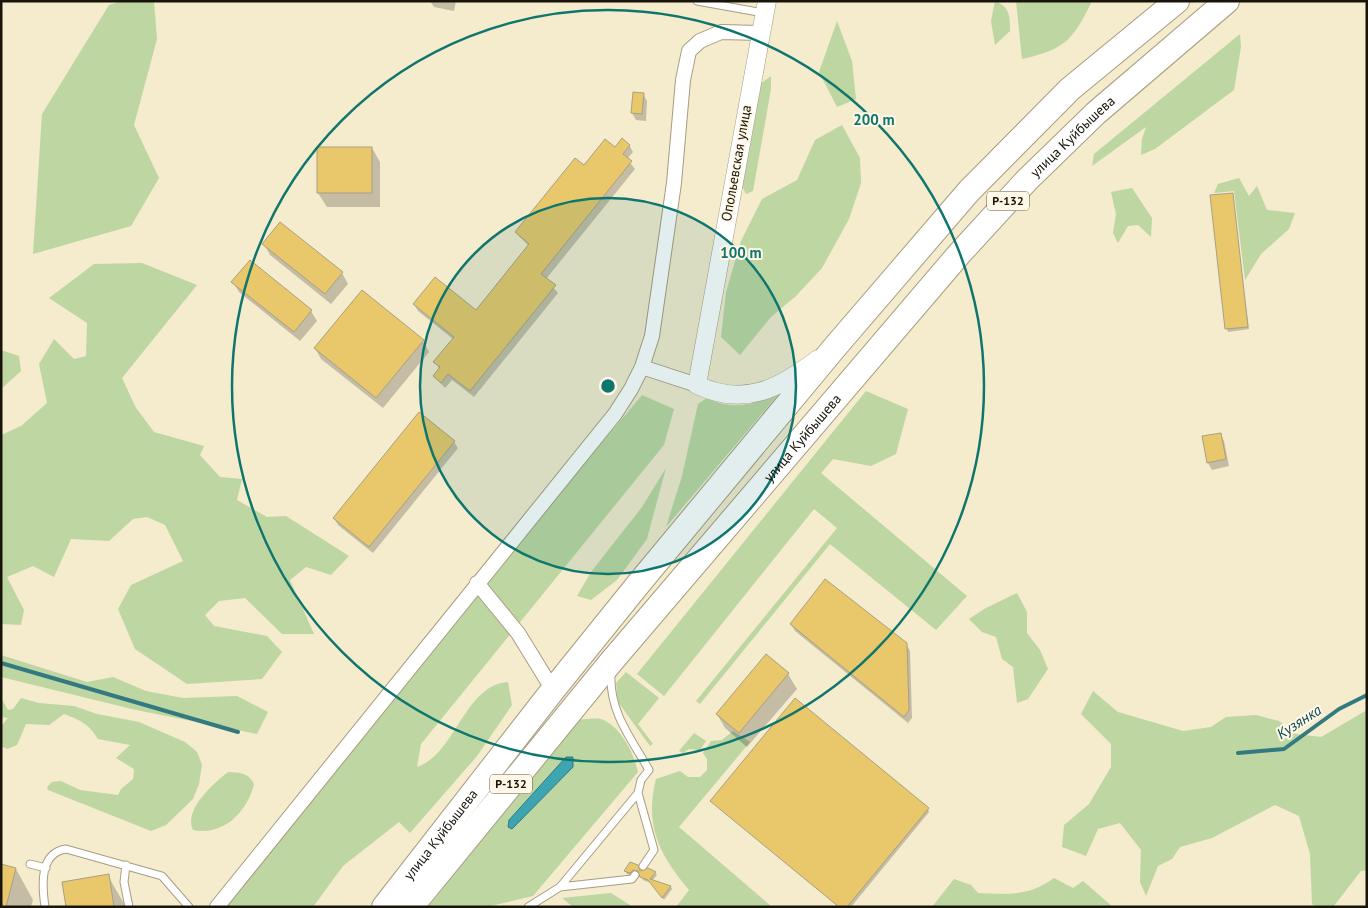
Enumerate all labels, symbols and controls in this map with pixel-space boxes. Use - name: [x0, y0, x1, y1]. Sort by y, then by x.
- street label: улица Куйбышева: [1026, 92, 1119, 181]
- street label: Опольевская улица: [717, 103, 755, 223]
- text: 200 m: [853, 110, 895, 129]
- road number: Р-132: [987, 192, 1029, 210]
- text: 100 m: [720, 243, 762, 262]
- centre of rings: [599, 377, 617, 395]
- street label: улица Куйбышева: [760, 390, 845, 486]
- water label: Кузянка: [1273, 700, 1325, 743]
- road number: Р-132: [490, 774, 532, 794]
- street label: улица Куйбышева: [400, 785, 482, 883]

